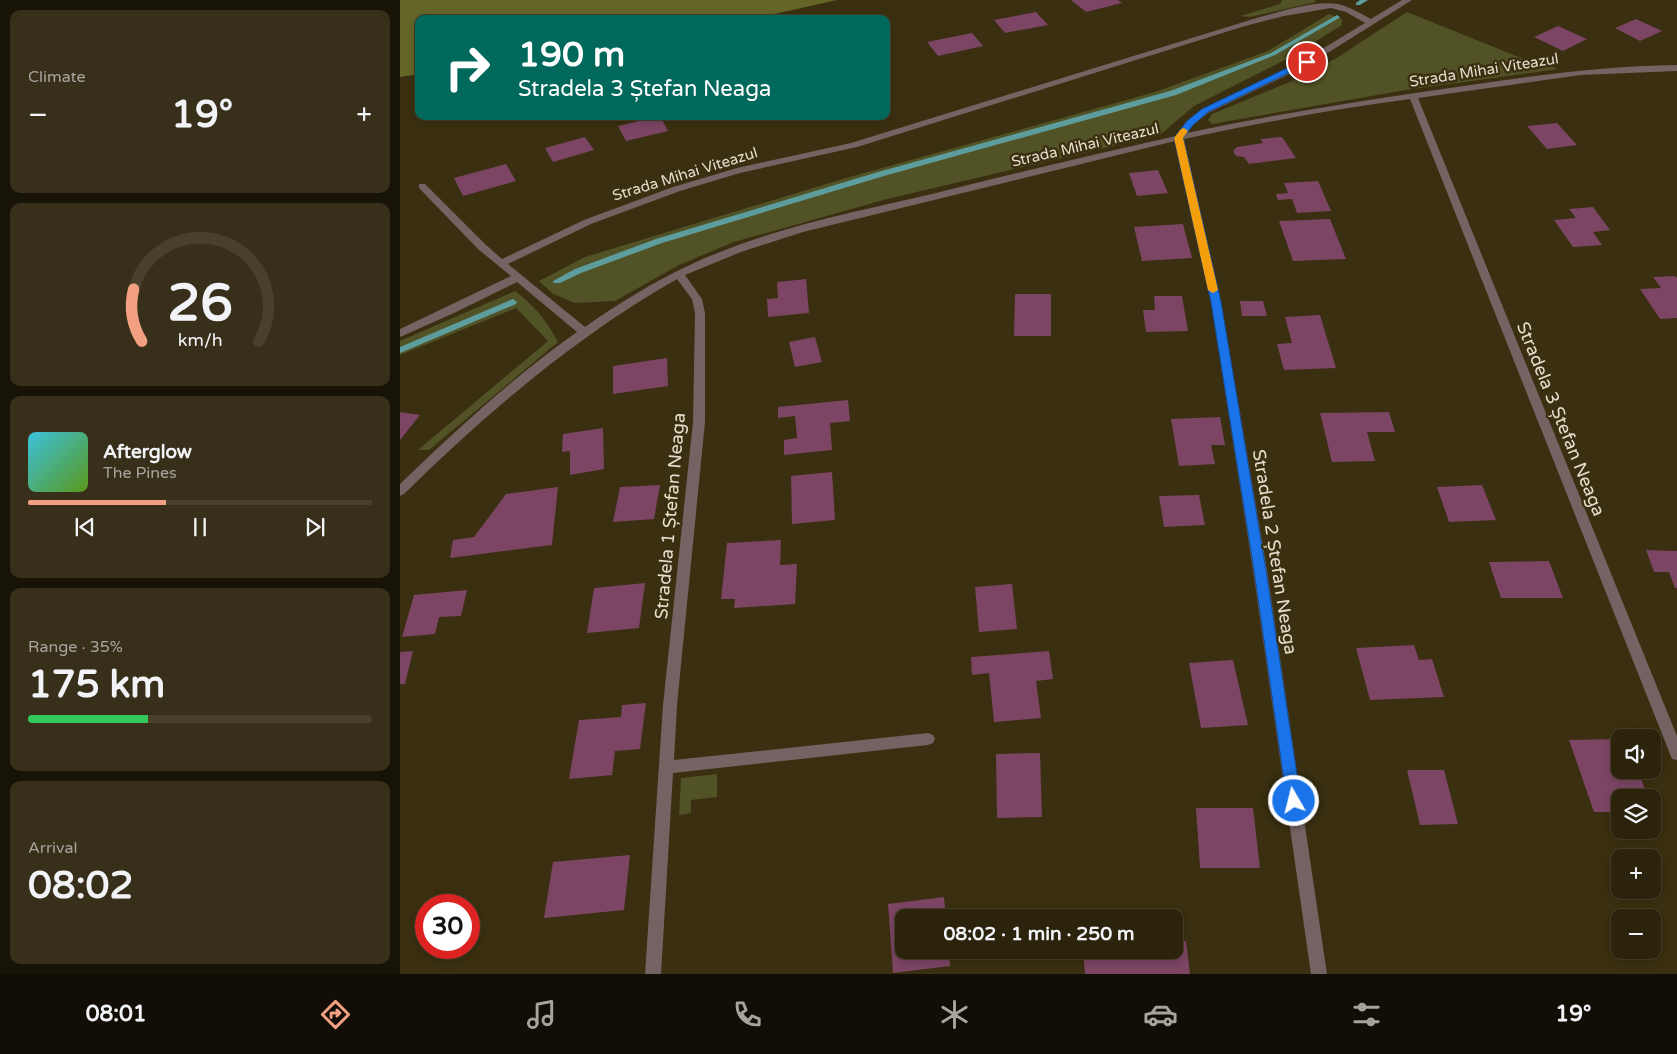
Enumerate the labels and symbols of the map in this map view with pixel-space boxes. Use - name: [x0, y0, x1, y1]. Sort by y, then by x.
- pin: [1286, 41, 1328, 83]
- street label: Strada Mihai Viteazul: [1408, 49, 1560, 91]
- street label: Strada Mihai Viteazul: [1010, 119, 1160, 171]
- street label: Strada Mihai Viteazul: [610, 143, 760, 205]
- street label: Stradela 3 Ștefan Neaga: [1512, 319, 1610, 519]
- street label: Stradela 1 Ștefan Neaga: [650, 412, 690, 620]
- street label: Stradela 2 Ștefan Neaga: [1248, 448, 1302, 656]
- position arrow: [1267, 774, 1319, 826]
- speed limit sign: 30: [415, 894, 480, 959]

